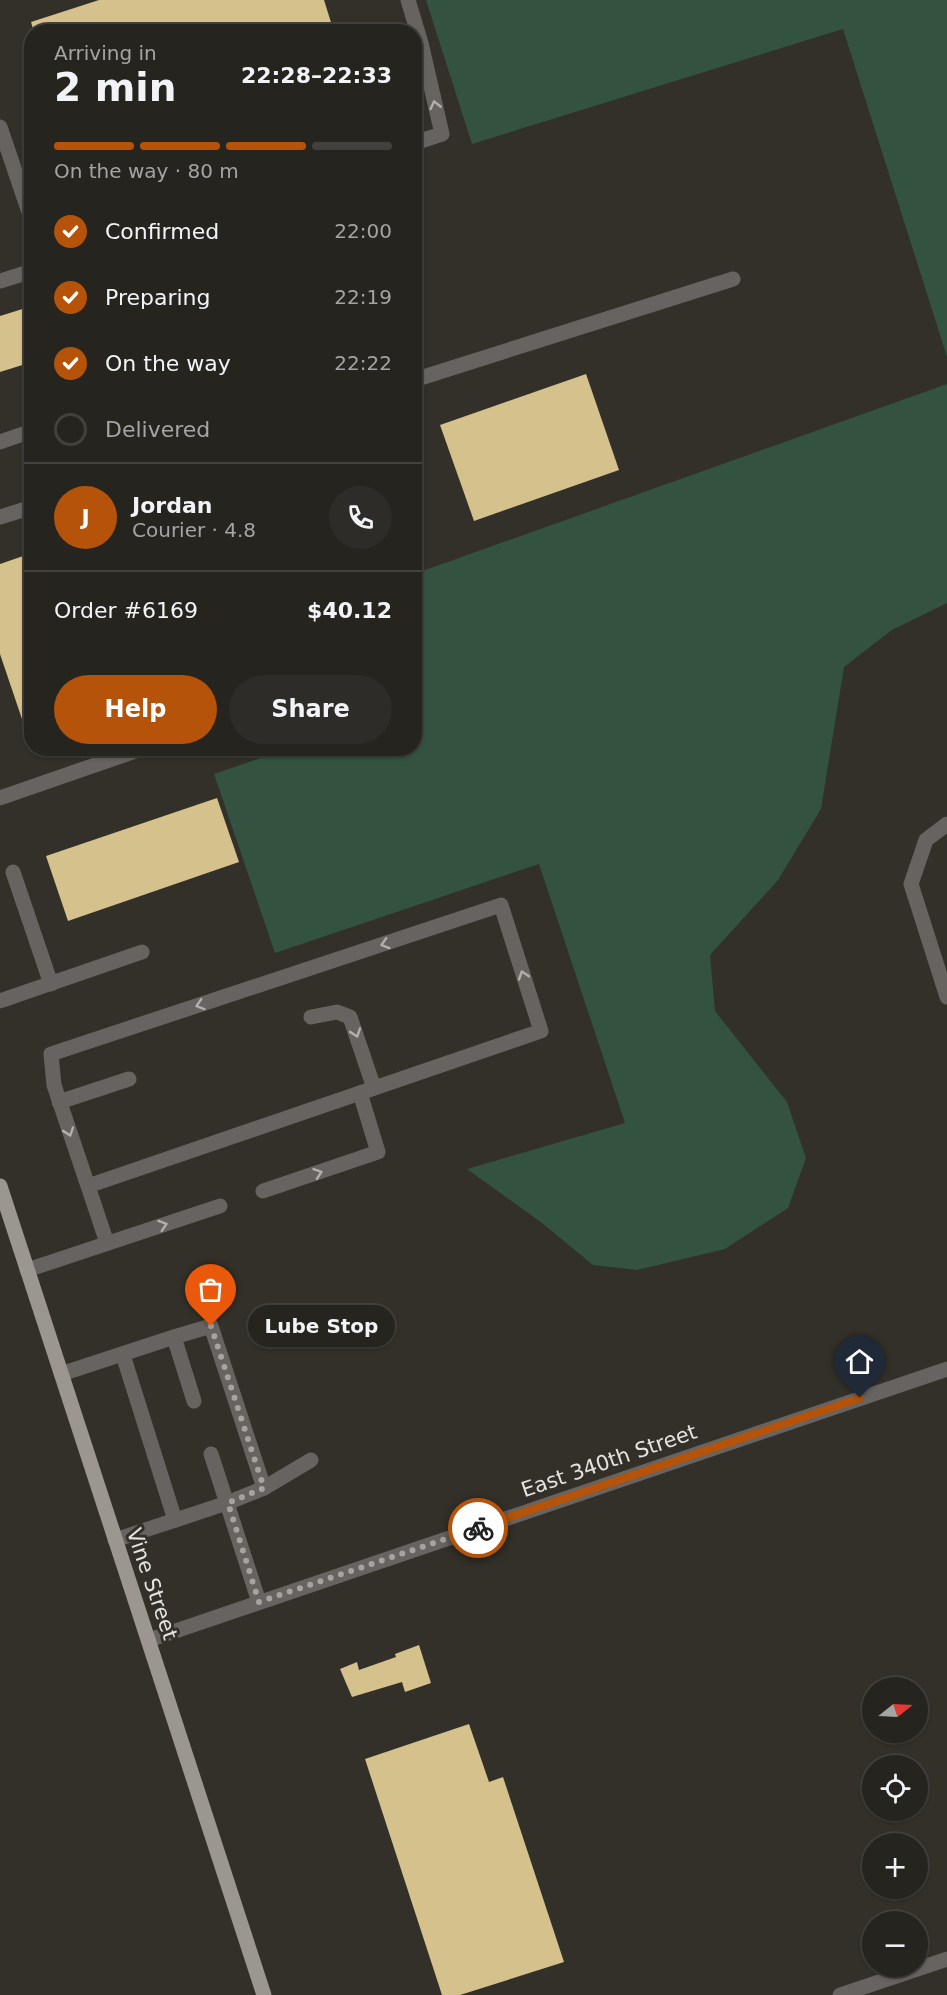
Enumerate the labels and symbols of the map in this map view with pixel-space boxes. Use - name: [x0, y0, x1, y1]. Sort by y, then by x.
- one-way arrow: [429, 100, 442, 110]
- one-way arrow: [380, 937, 391, 949]
- one-way arrow: [518, 970, 530, 981]
- one-way arrow: [195, 998, 206, 1010]
- one-way arrow: [348, 1027, 361, 1038]
- one-way arrow: [62, 1126, 75, 1137]
- one-way arrow: [312, 1167, 323, 1180]
- one-way arrow: [157, 1220, 168, 1232]
- pin: [185, 1264, 236, 1326]
- callout: Lube Stop: [247, 1305, 394, 1347]
- pin: [834, 1336, 885, 1398]
- street label: East 340th Street: [518, 1420, 700, 1502]
- courier: [448, 1498, 508, 1558]
- street label: Vine Street: [122, 1525, 182, 1643]
- north arrow: [862, 1677, 928, 1743]

